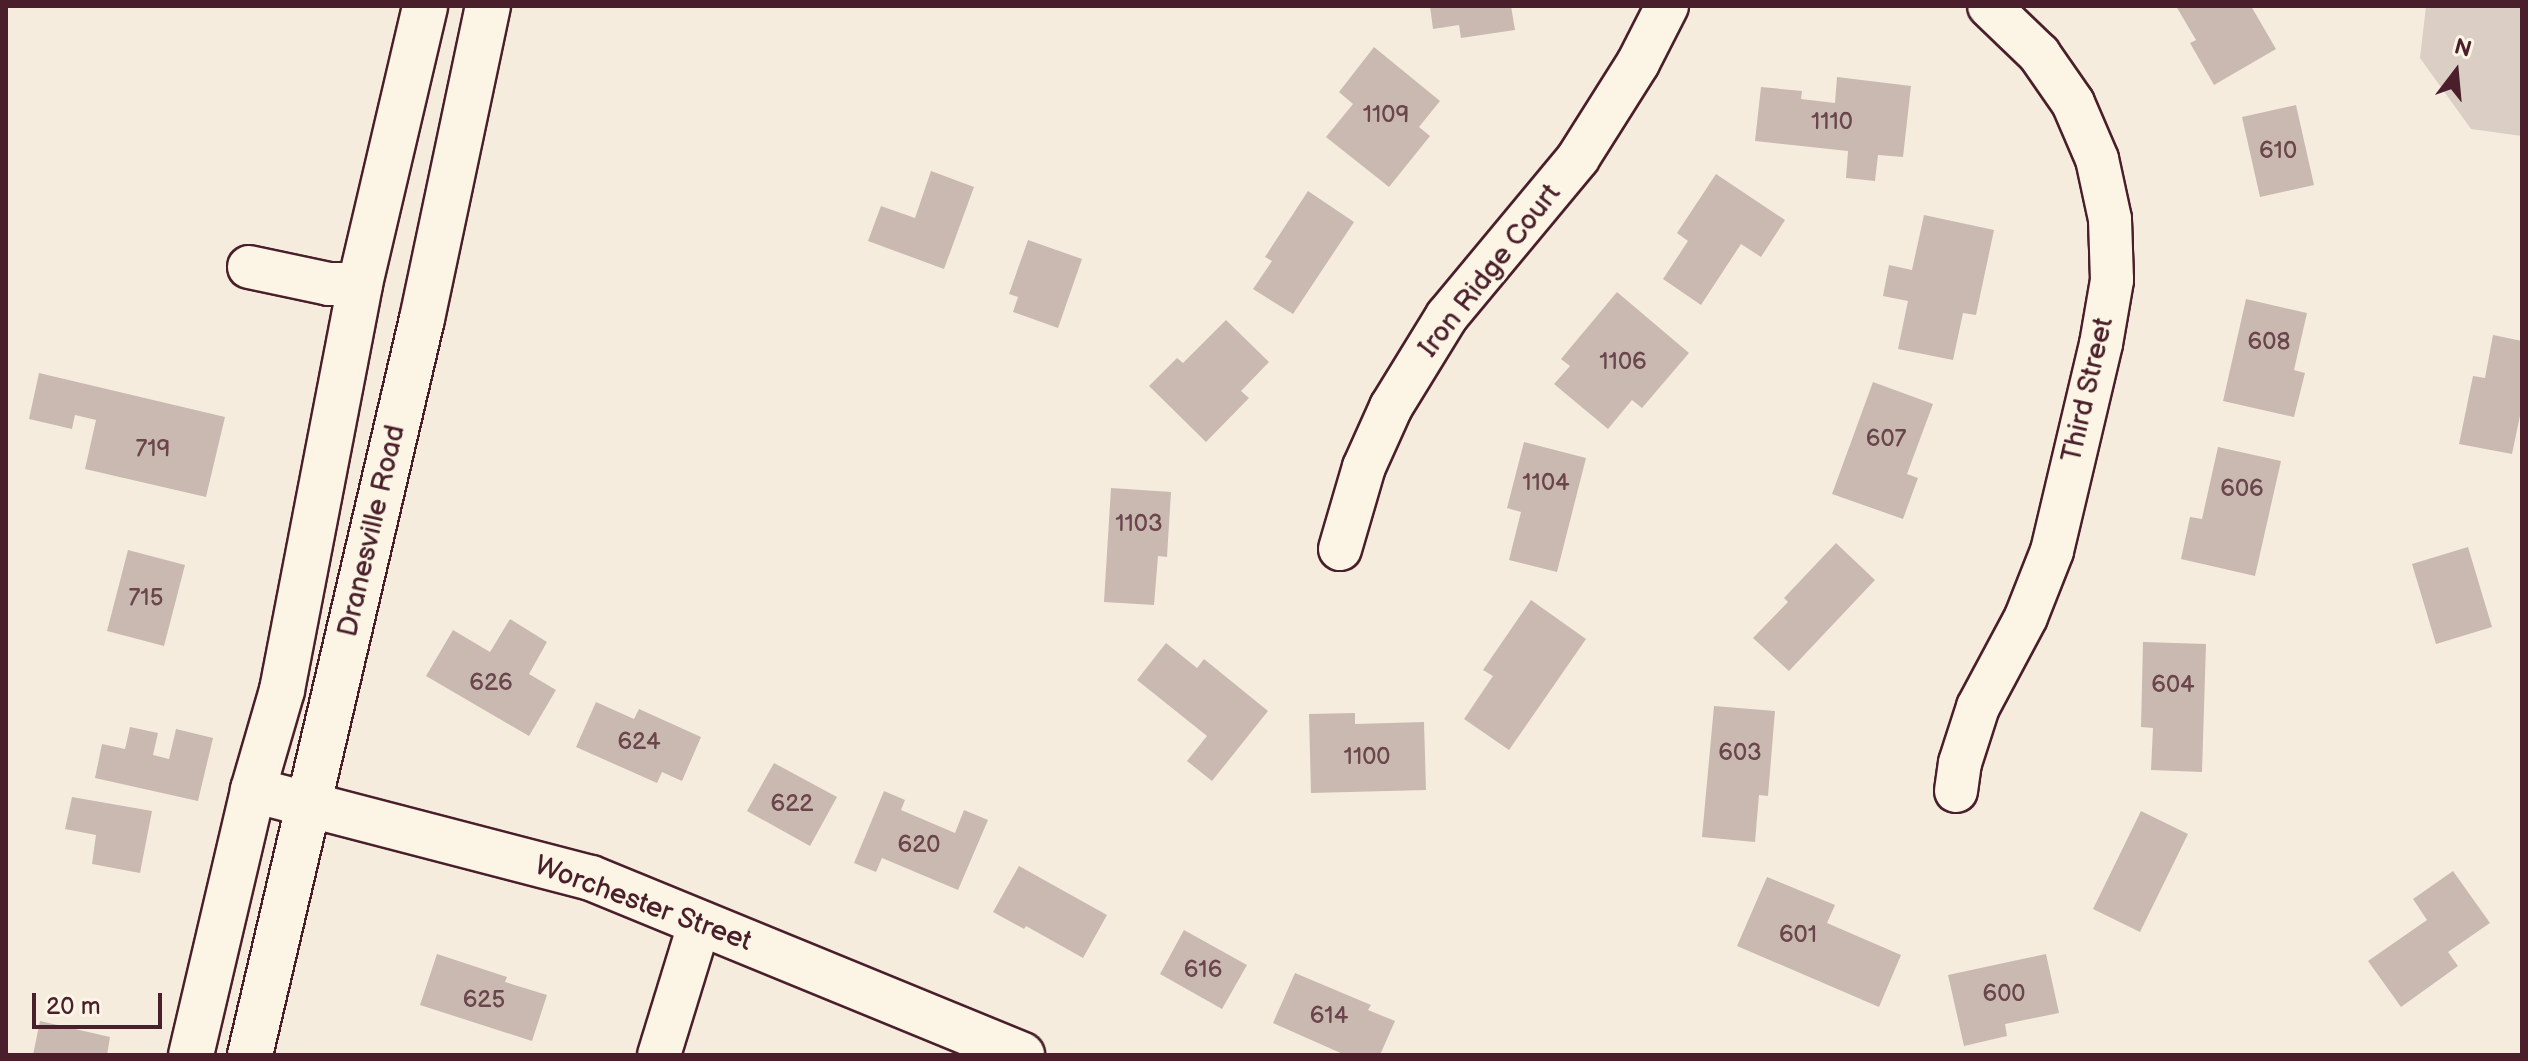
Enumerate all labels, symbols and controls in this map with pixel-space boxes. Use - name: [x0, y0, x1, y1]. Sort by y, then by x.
- north arrow: [2416, 32, 2496, 112]
- text: N: [2451, 33, 2474, 64]
- house number: 1109: [1363, 101, 1409, 129]
- house number: 1110: [1811, 108, 1853, 136]
- house number: 610: [2259, 137, 2297, 165]
- street label: Iron Ridge Court: [1412, 178, 1568, 364]
- street label: Third Street: [2055, 314, 2121, 466]
- house number: 608: [2248, 328, 2290, 356]
- house number: 1106: [1599, 348, 1647, 376]
- street label: Dranesville Road: [331, 422, 413, 640]
- house number: 607: [1866, 425, 1906, 453]
- house number: 719: [136, 435, 170, 463]
- house number: 1104: [1522, 469, 1570, 497]
- house number: 606: [2220, 475, 2264, 503]
- house number: 1103: [1115, 510, 1163, 538]
- house number: 715: [129, 584, 163, 612]
- house number: 626: [469, 669, 513, 697]
- house number: 604: [2151, 671, 2195, 699]
- house number: 624: [617, 728, 661, 756]
- house number: 603: [1718, 739, 1762, 767]
- house number: 1100: [1344, 743, 1390, 771]
- house number: 622: [771, 790, 813, 818]
- house number: 620: [898, 831, 940, 859]
- street label: Worchester Street: [530, 849, 756, 959]
- house number: 601: [1779, 921, 1817, 949]
- house number: 616: [1184, 956, 1222, 984]
- scale bar: [36, 977, 166, 1027]
- house number: 600: [1983, 980, 2025, 1008]
- house number: 625: [463, 986, 505, 1014]
- text: 20 m: [46, 992, 101, 1021]
- house number: 614: [1310, 1002, 1348, 1030]

